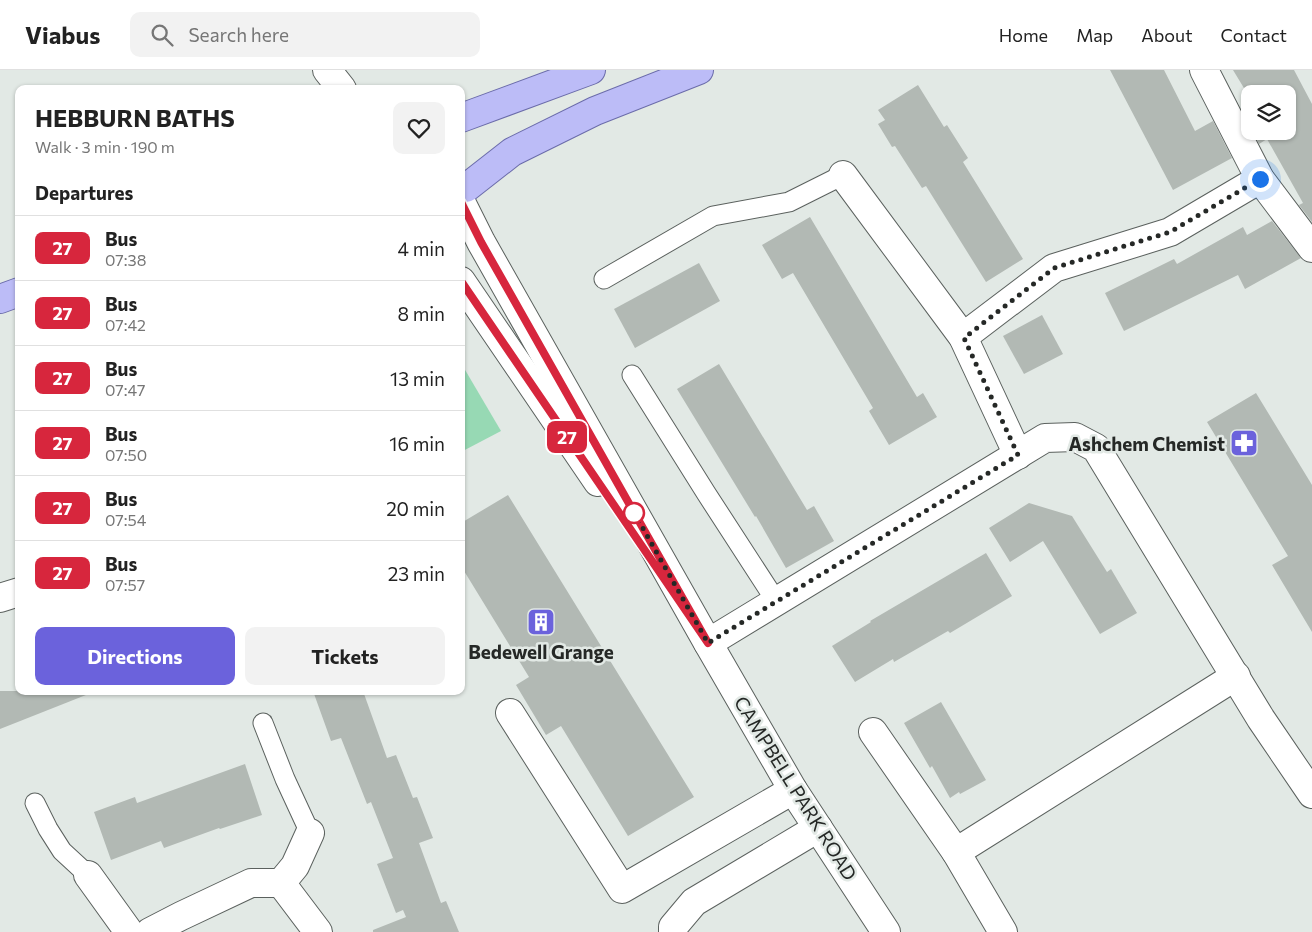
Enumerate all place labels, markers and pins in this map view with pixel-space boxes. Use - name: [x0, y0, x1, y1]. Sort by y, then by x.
- pharmacy icon: Ashchem Chemist: [1229, 428, 1259, 458]
- place label: Ashchem Chemist: [1068, 432, 1225, 455]
- unlabelled marker: [623, 502, 645, 524]
- building icon: Bedewell Grange: [526, 607, 556, 637]
- place label: Bedewell Grange: [468, 640, 614, 663]

